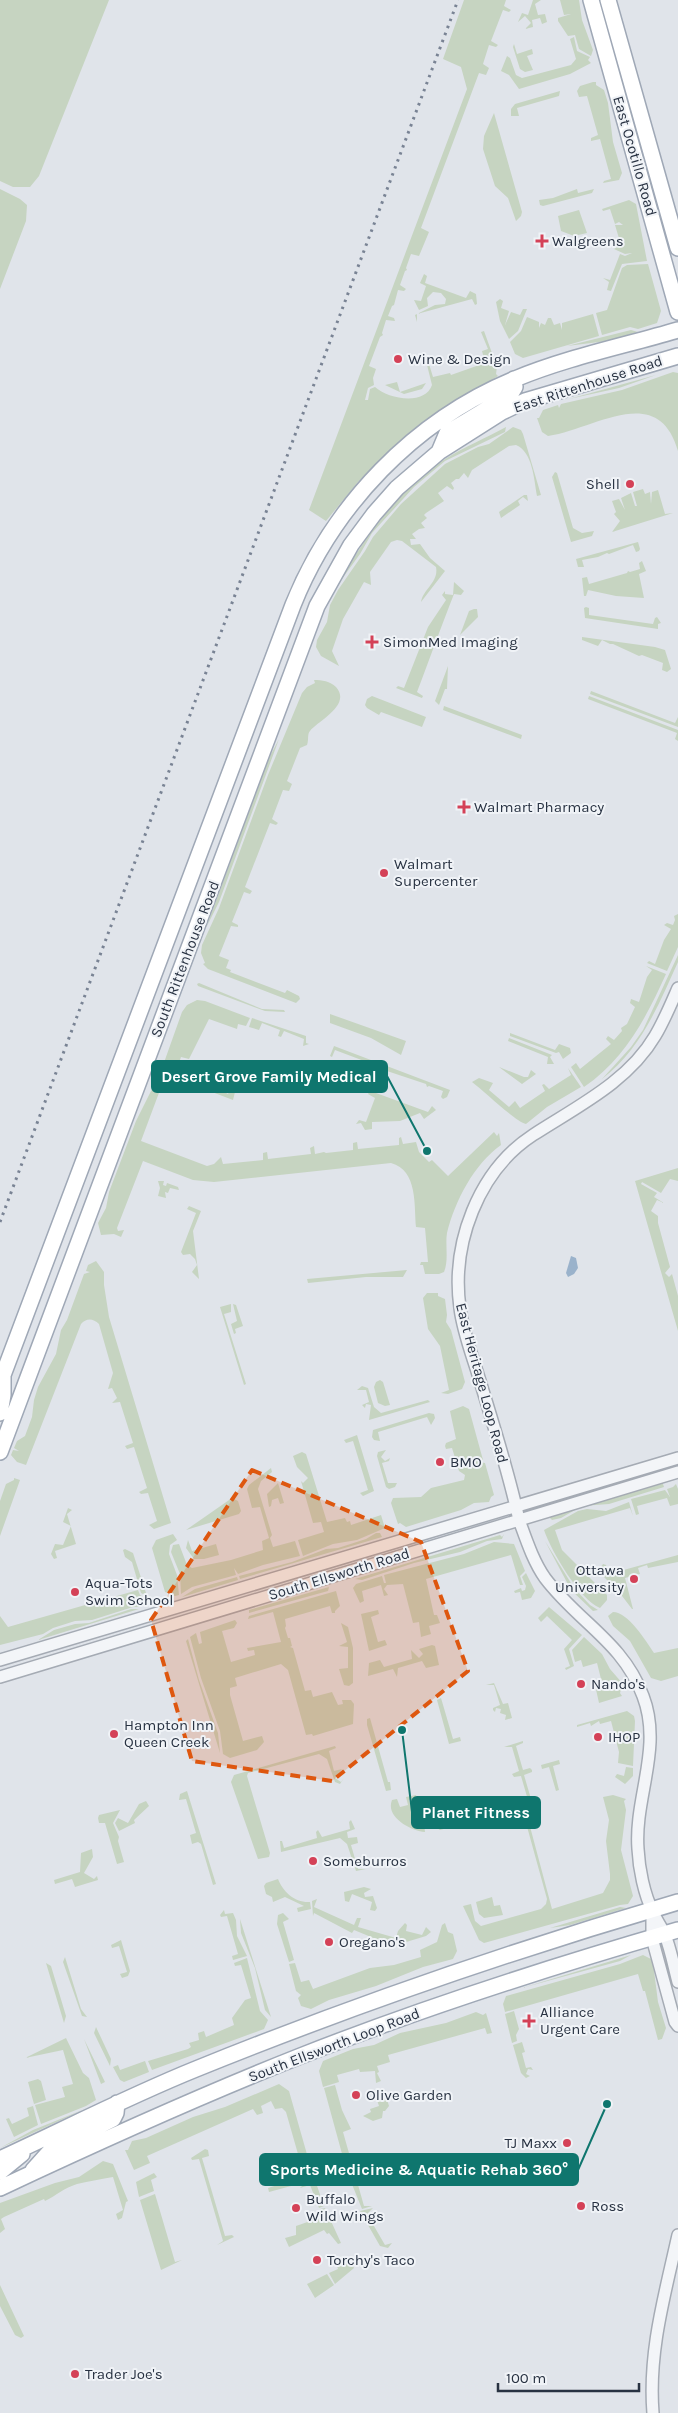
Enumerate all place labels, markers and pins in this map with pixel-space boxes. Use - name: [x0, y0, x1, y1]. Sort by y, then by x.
- place label: Walgreens: [552, 232, 624, 250]
- marker: Walgreens: [536, 235, 548, 247]
- place label: Wine & Design: [408, 350, 511, 368]
- marker: Wine & Design: [392, 353, 404, 365]
- place label: Shell: [586, 475, 620, 493]
- marker: Shell: [624, 478, 636, 490]
- place label: SimonMed Imaging: [383, 633, 518, 651]
- marker: SimonMed Imaging: [365, 635, 379, 649]
- place label: Walmart Pharmacy: [474, 798, 604, 816]
- marker: Walmart Pharmacy: [458, 801, 470, 813]
- place label: Walmart Supercenter: [394, 855, 478, 890]
- marker: Walmart Supercenter: [378, 867, 390, 879]
- callout: Desert Grove Family Medical: [152, 1061, 387, 1092]
- place label: BMO: [450, 1453, 482, 1471]
- marker: BMO: [434, 1456, 446, 1468]
- place label: Ottawa University: [555, 1561, 624, 1596]
- marker: Ottawa University: [628, 1573, 640, 1585]
- place label: Aqua-Tots Swim School: [85, 1574, 173, 1609]
- marker: Aqua-Tots Swim School: [69, 1586, 81, 1598]
- place label: Nando's: [591, 1675, 646, 1693]
- marker: Nando's: [575, 1678, 587, 1690]
- place label: Hampton Inn Queen Creek: [124, 1716, 214, 1751]
- marker: Hampton Inn Queen Creek: [108, 1728, 120, 1740]
- place label: IHOP: [608, 1728, 640, 1746]
- marker: IHOP: [592, 1731, 604, 1743]
- callout: Planet Fitness: [412, 1797, 540, 1828]
- place label: Someburros: [323, 1852, 407, 1870]
- marker: Someburros: [307, 1855, 319, 1867]
- place label: Oregano's: [339, 1933, 406, 1951]
- marker: Oregano's: [323, 1936, 335, 1948]
- place label: Alliance Urgent Care: [540, 2003, 620, 2038]
- marker: Alliance Urgent Care: [522, 2014, 536, 2028]
- place label: Olive Garden: [366, 2086, 452, 2104]
- marker: Olive Garden: [350, 2089, 362, 2101]
- place label: TJ Maxx: [505, 2134, 557, 2152]
- marker: TJ Maxx: [561, 2137, 573, 2149]
- callout: Sports Medicine & Aquatic Rehab 360°: [260, 2154, 578, 2185]
- place label: Buffalo Wild Wings: [306, 2190, 384, 2225]
- place label: Ross: [591, 2197, 624, 2215]
- marker: Ross: [575, 2200, 587, 2212]
- marker: Buffalo Wild Wings: [290, 2202, 302, 2214]
- place label: Torchy's Taco: [327, 2251, 415, 2269]
- marker: Torchy's Taco: [311, 2254, 323, 2266]
- place label: Trader Joe's: [85, 2365, 163, 2383]
- marker: Trader Joe's: [69, 2368, 81, 2380]

